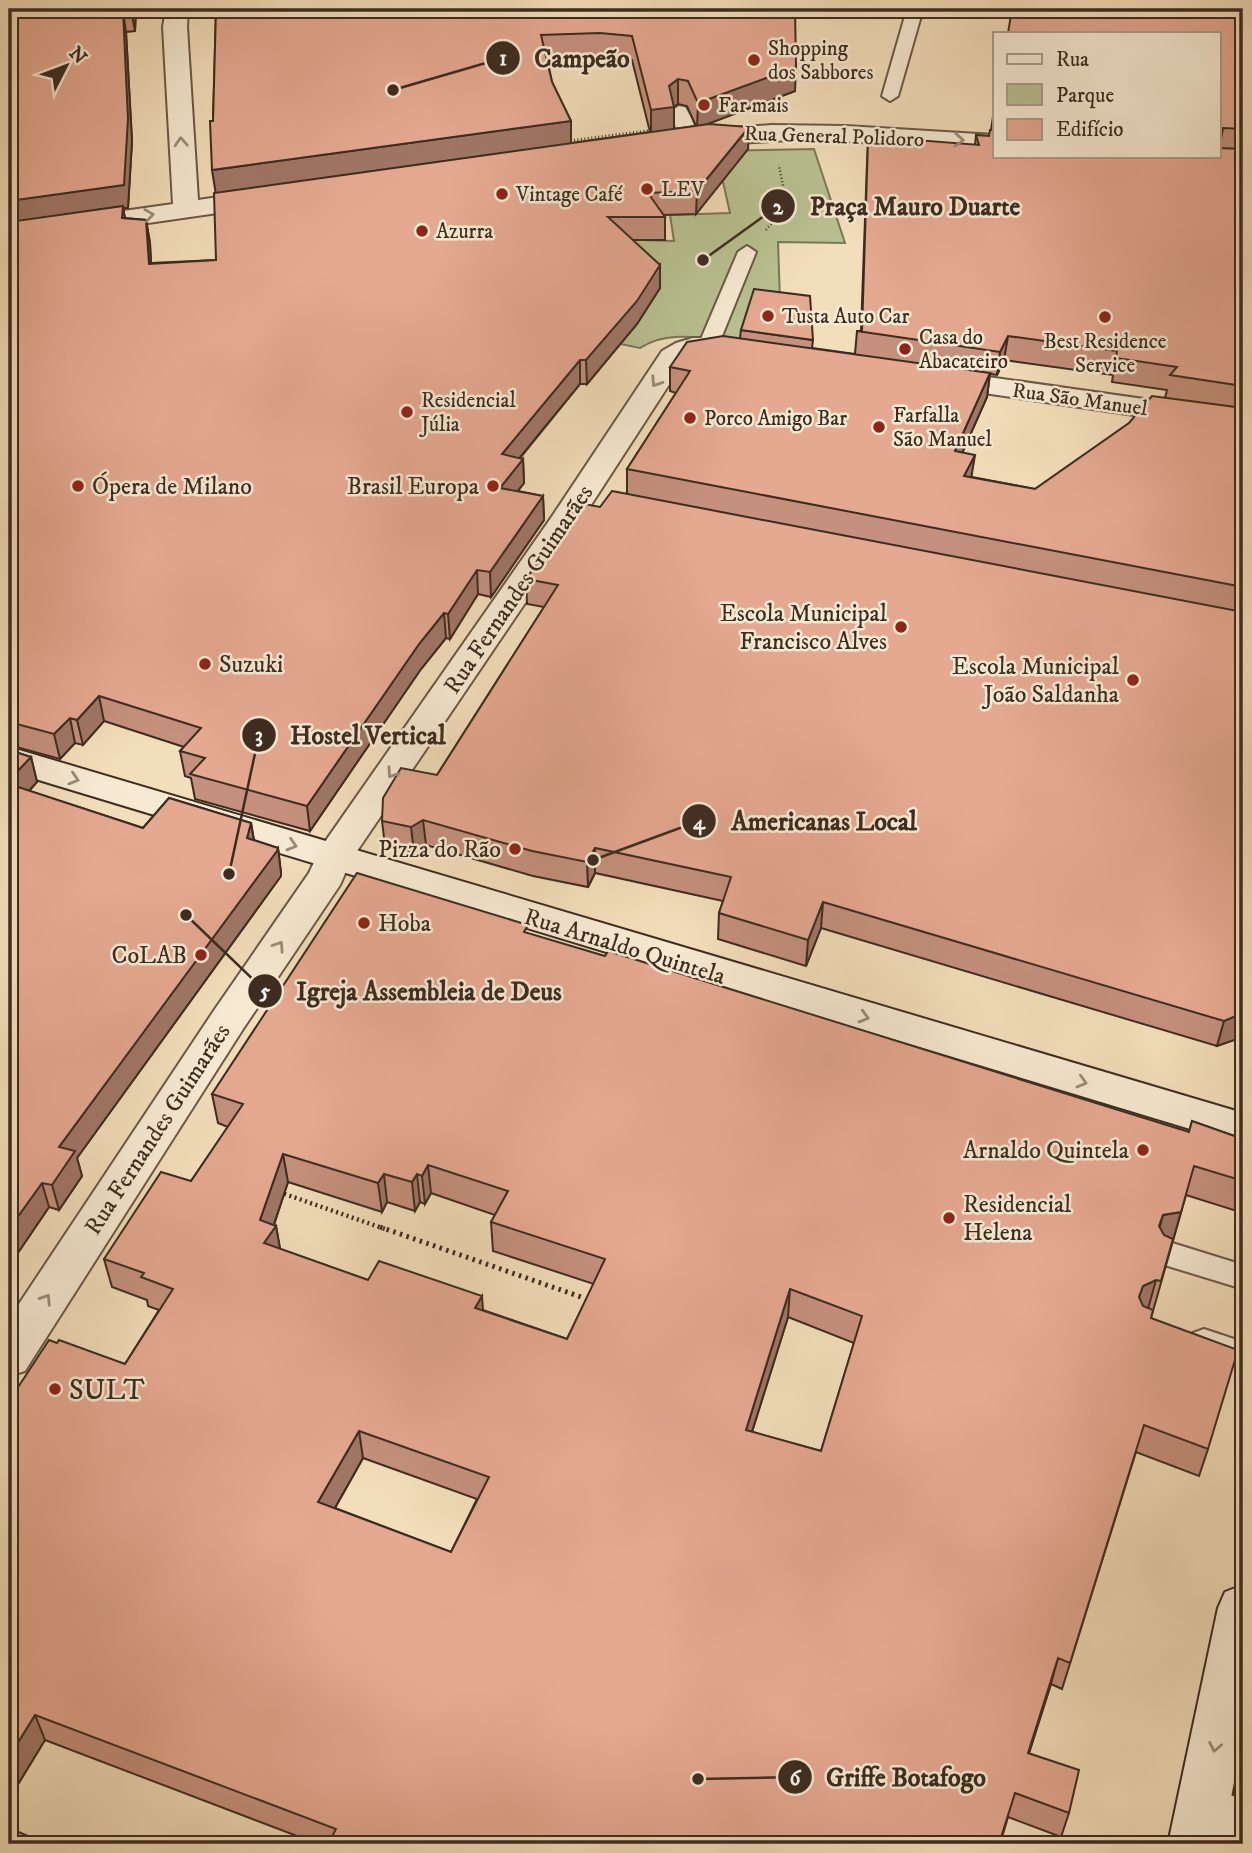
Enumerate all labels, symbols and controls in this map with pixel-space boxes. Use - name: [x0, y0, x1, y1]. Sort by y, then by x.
- north arrow: [32, 32, 102, 102]
- legend: [993, 32, 1220, 158]
- callout: Campeão: [486, 35, 644, 82]
- place label: Shopping dos Sabbores: [768, 36, 873, 86]
- text: N: [64, 42, 92, 69]
- text: Campeão: [534, 43, 630, 76]
- text: 1: [499, 46, 507, 72]
- text: Rua: [1056, 47, 1089, 73]
- marker: Shopping dos Sabbores: [746, 52, 762, 68]
- text: Parque: [1056, 83, 1114, 109]
- place label: Far mais: [718, 93, 789, 119]
- marker: Far mais: [696, 97, 712, 113]
- text: Edifício: [1056, 117, 1124, 143]
- street label: Rua General Polidoro: [743, 121, 925, 153]
- one-way arrow: [954, 132, 965, 147]
- one-way arrow: [173, 136, 188, 147]
- place label: LEV: [661, 177, 705, 203]
- marker: LEV: [639, 181, 655, 197]
- place label: Vintage Café: [515, 182, 623, 208]
- callout: Praça Mauro Duarte: [761, 183, 1034, 230]
- marker: Vintage Café: [494, 186, 510, 202]
- text: Praça Mauro Duarte: [810, 191, 1021, 224]
- text: 2: [773, 195, 784, 221]
- one-way arrow: [143, 208, 155, 223]
- place label: Azurra: [436, 219, 493, 245]
- marker: Azurra: [414, 223, 430, 239]
- place label: Tusta Auto Car: [782, 304, 909, 330]
- marker: Tusta Auto Car: [760, 308, 776, 324]
- marker: Best Residence Service: [1097, 309, 1113, 325]
- place label: Casa do Abacateiro: [919, 325, 1008, 375]
- place label: Best Residence Service: [1043, 329, 1167, 379]
- marker: Casa do Abacateiro: [897, 341, 913, 357]
- one-way arrow: [652, 374, 665, 387]
- street label: Rua São Manuel: [1011, 378, 1150, 422]
- place label: Residencial Júlia: [419, 388, 516, 438]
- place label: Farfalla São Manuel: [893, 403, 992, 453]
- marker: Residencial Júlia: [399, 404, 415, 420]
- place label: Porco Amigo Bar: [704, 406, 847, 432]
- marker: Porco Amigo Bar: [682, 410, 698, 426]
- marker: Farfalla São Manuel: [871, 419, 887, 435]
- place label: Ópera de Milano: [92, 471, 252, 502]
- place label: Brasil Europa: [347, 472, 480, 502]
- marker: Ópera de Milano: [70, 478, 86, 494]
- marker: Brasil Europa: [485, 478, 501, 494]
- street label: Rua Fernandes Guimarães: [438, 479, 600, 700]
- place label: Escola Municipal Francisco Alves: [720, 599, 888, 657]
- marker: Escola Municipal Francisco Alves: [893, 619, 909, 635]
- place label: Suzuki: [219, 650, 283, 680]
- place label: Escola Municipal João Saldanha: [952, 652, 1120, 710]
- marker: Suzuki: [197, 656, 213, 672]
- marker: Escola Municipal João Saldanha: [1125, 672, 1141, 688]
- callout: Hostel Vertical: [241, 711, 460, 758]
- text: Hostel Vertical: [290, 720, 447, 753]
- text: 3: [255, 723, 263, 749]
- one-way arrow: [388, 765, 400, 778]
- one-way arrow: [68, 770, 80, 785]
- callout: Americanas Local: [682, 798, 931, 845]
- text: Americanas Local: [730, 806, 918, 839]
- text: 4: [693, 810, 706, 836]
- place label: Pizza do Rão: [378, 835, 501, 865]
- one-way arrow: [285, 837, 297, 851]
- marker: Pizza do Rão: [507, 841, 523, 857]
- street label: Rua Arnaldo Quintela: [520, 902, 730, 992]
- place label: Hoba: [378, 909, 432, 939]
- marker: Hoba: [356, 915, 372, 931]
- one-way arrow: [270, 940, 283, 953]
- place label: CoLAB: [111, 941, 187, 971]
- marker: CoLAB: [193, 947, 209, 963]
- callout: Igreja Assembleia de Deus: [247, 967, 575, 1014]
- text: Igreja Assembleia de Deus: [296, 976, 562, 1009]
- text: 5: [259, 979, 271, 1005]
- one-way arrow: [858, 1009, 870, 1024]
- street label: Rua Fernandes Guimarães: [78, 1018, 237, 1241]
- one-way arrow: [1076, 1073, 1088, 1088]
- place label: Arnaldo Quintela: [963, 1136, 1130, 1166]
- marker: Arnaldo Quintela: [1135, 1142, 1151, 1158]
- place label: Residencial Helena: [963, 1190, 1072, 1248]
- marker: Residencial Helena: [941, 1210, 957, 1226]
- one-way arrow: [38, 1294, 51, 1307]
- place label: SULT: [69, 1373, 145, 1408]
- marker: SULT: [47, 1381, 63, 1397]
- one-way arrow: [1209, 1741, 1224, 1753]
- callout: Griffe Botafogo: [777, 1754, 1000, 1801]
- text: Griffe Botafogo: [826, 1762, 986, 1795]
- text: 6: [790, 1766, 802, 1792]

